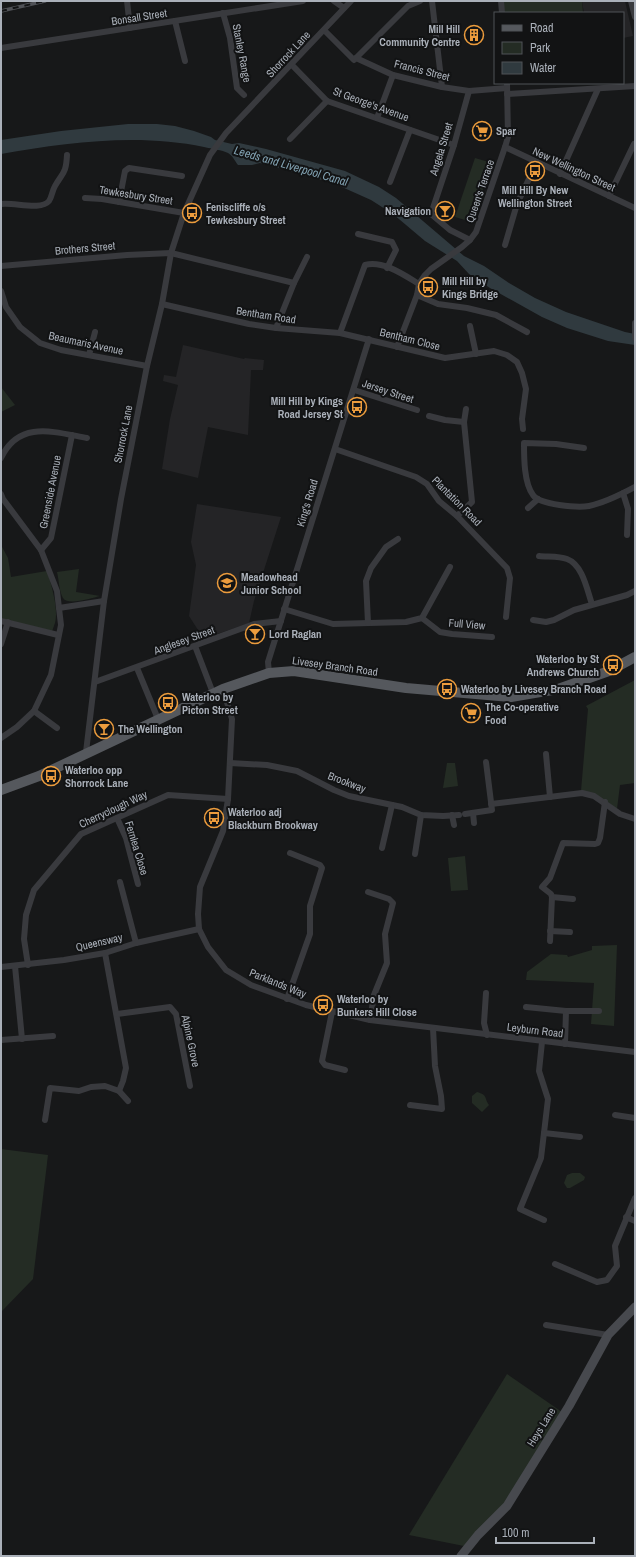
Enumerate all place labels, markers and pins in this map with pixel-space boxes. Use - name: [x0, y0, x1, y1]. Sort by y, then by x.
- place label: Mill Hill Community Centre: [379, 22, 460, 49]
- building icon: Mill Hill Community Centre: [463, 24, 485, 46]
- supermarket icon: Spar: [471, 120, 493, 142]
- place label: Spar: [496, 124, 517, 138]
- bus stop icon: Mill Hill By New Wellington Street: [524, 160, 546, 182]
- place label: Mill Hill By New Wellington Street: [498, 183, 572, 210]
- place label: Feniscliffe o/s Tewkesbury Street: [206, 200, 286, 227]
- bar icon: Navigation: [434, 200, 456, 222]
- bus stop icon: Feniscliffe o/s Tewkesbury Street: [181, 202, 203, 224]
- place label: Navigation: [385, 204, 431, 218]
- place label: Mill Hill by Kings Bridge: [442, 274, 498, 301]
- bus stop icon: Mill Hill by Kings Bridge: [417, 276, 439, 298]
- place label: Mill Hill by Kings Road Jersey St: [271, 394, 343, 421]
- bus stop icon: Mill Hill by Kings Road Jersey St: [346, 396, 368, 418]
- place label: Meadowhead Junior School: [241, 570, 301, 597]
- school or university icon: Meadowhead Junior School: [216, 572, 238, 594]
- bar icon: Lord Raglan: [244, 623, 266, 645]
- place label: Lord Raglan: [269, 627, 322, 641]
- place label: Waterloo by St Andrews Church: [527, 652, 599, 679]
- bus stop icon: Waterloo by St Andrews Church: [602, 654, 624, 676]
- bus stop icon: Waterloo by Livesey Branch Road: [436, 678, 458, 700]
- place label: Waterloo by Livesey Branch Road: [461, 682, 607, 696]
- place label: Waterloo by Picton Street: [182, 690, 238, 717]
- bus stop icon: Waterloo by Picton Street: [157, 692, 179, 714]
- place label: The Co-operative Food: [485, 700, 559, 727]
- supermarket icon: The Co-operative Food: [460, 702, 482, 724]
- bar icon: The Wellington: [93, 718, 115, 740]
- place label: The Wellington: [118, 722, 183, 736]
- place label: Waterloo opp Shorrock Lane: [65, 763, 128, 790]
- bus stop icon: Waterloo opp Shorrock Lane: [40, 765, 62, 787]
- place label: Waterloo adj Blackburn Brookway: [228, 805, 318, 832]
- bus stop icon: Waterloo adj Blackburn Brookway: [203, 807, 225, 829]
- place label: Waterloo by Bunkers Hill Close: [337, 992, 417, 1019]
- bus stop icon: Waterloo by Bunkers Hill Close: [312, 994, 334, 1016]

